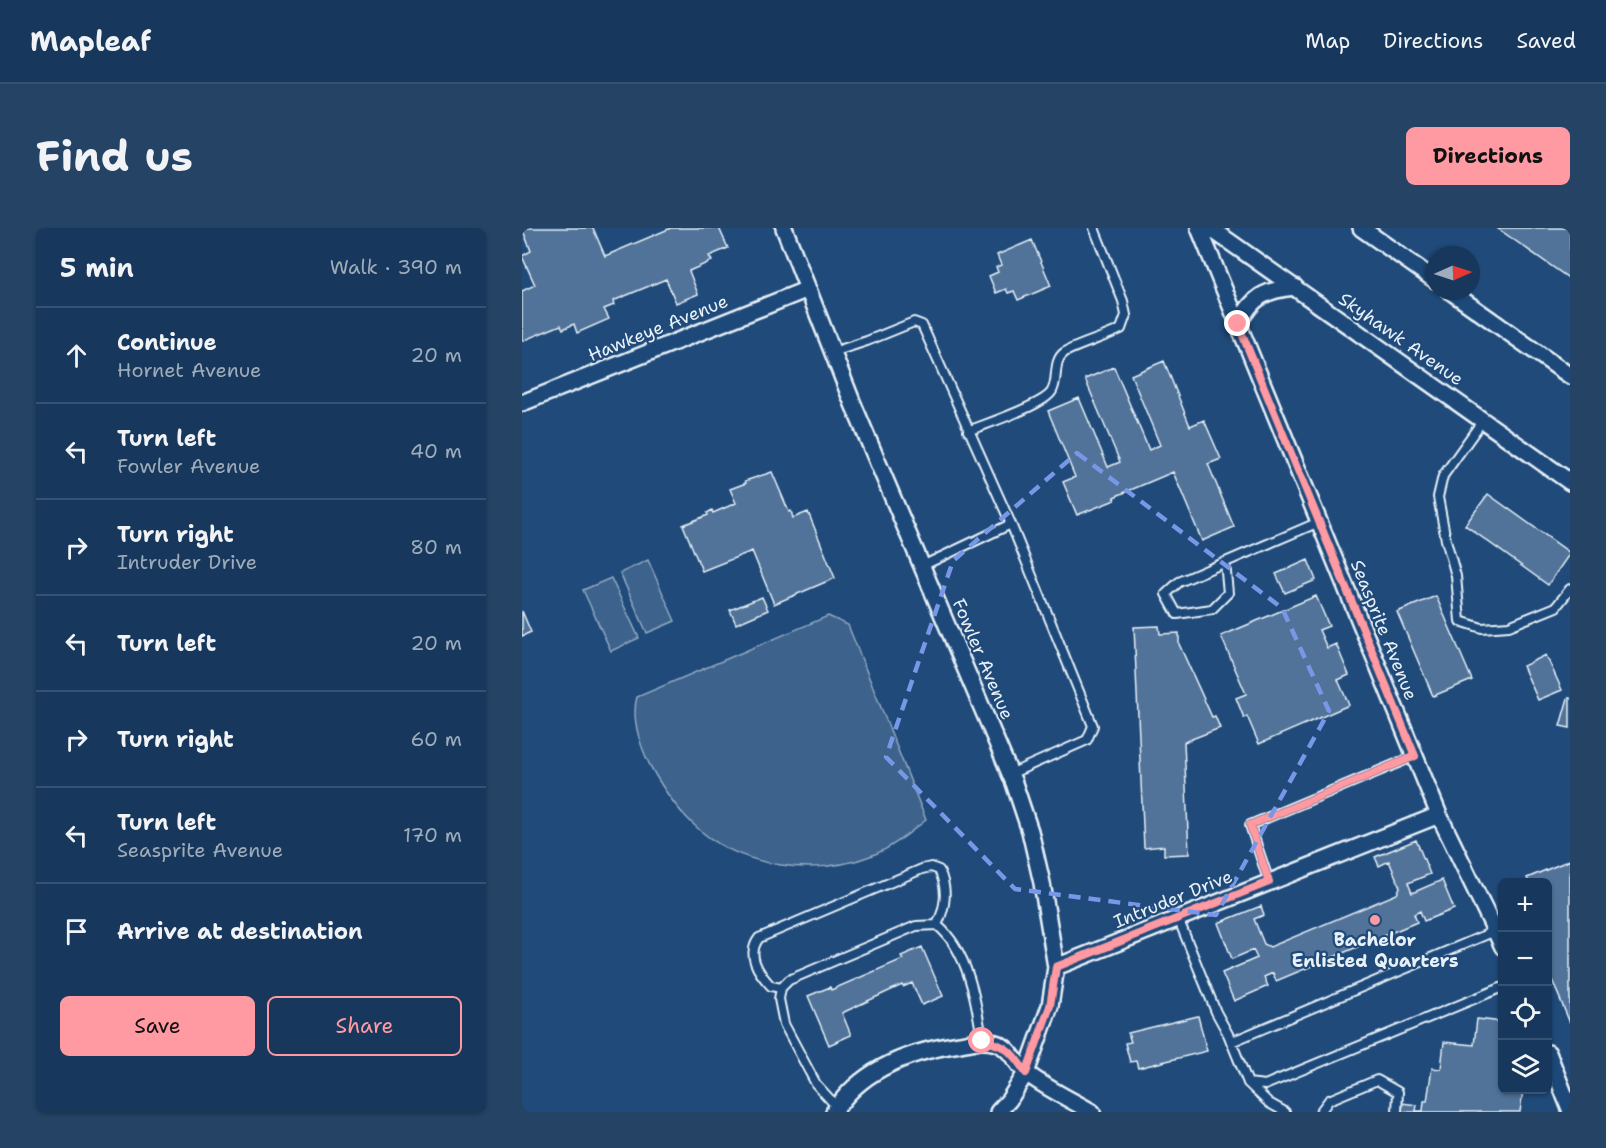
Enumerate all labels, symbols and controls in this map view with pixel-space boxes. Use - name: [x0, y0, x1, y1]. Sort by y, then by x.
- text: Mapleaf: [30, 22, 151, 60]
- text: Map: [1305, 27, 1350, 55]
- text: Directions: [1383, 27, 1483, 55]
- text: Saved: [1516, 27, 1576, 55]
- button: Directions: [1406, 127, 1570, 185]
- text: Find us: [36, 128, 193, 184]
- north arrow: [1426, 246, 1480, 300]
- text: 5 min: [60, 250, 134, 285]
- text: Walk · 390 m: [330, 254, 462, 280]
- street label: Skyhawk Avenue: [1334, 287, 1468, 391]
- street label: Hawkeye Avenue: [584, 289, 732, 367]
- route end: [1224, 310, 1250, 336]
- text: Continue: [117, 328, 217, 357]
- icon: ahead: [60, 339, 93, 372]
- text: 20 m: [411, 342, 462, 368]
- text: Hornet Avenue: [117, 357, 261, 383]
- text: Turn left: [117, 424, 216, 453]
- icon: left: [60, 435, 93, 468]
- text: 40 m: [410, 438, 462, 464]
- text: Fowler Avenue: [117, 453, 260, 479]
- text: Turn right: [117, 520, 234, 549]
- icon: right: [60, 531, 93, 564]
- text: 80 m: [410, 534, 462, 560]
- text: Intruder Drive: [117, 549, 257, 575]
- street label: Seasprite Avenue: [1345, 556, 1423, 704]
- street label: Fowler Avenue: [947, 595, 1019, 723]
- icon: left: [60, 627, 93, 660]
- text: Turn left: [117, 629, 216, 658]
- text: 20 m: [411, 630, 462, 656]
- icon: right: [60, 723, 93, 756]
- text: Turn right: [117, 725, 234, 754]
- text: 60 m: [410, 726, 462, 752]
- text: Turn left: [117, 808, 216, 837]
- icon: left: [60, 819, 93, 852]
- text: 170 m: [403, 822, 462, 848]
- text: Seasprite Avenue: [117, 837, 283, 863]
- street label: Intruder Drive: [1110, 864, 1236, 934]
- map controls: [1498, 878, 1552, 1094]
- button: +: [1498, 878, 1552, 932]
- marker: Bachelor Enlisted Quarters: [1368, 913, 1382, 927]
- icon: arrive: [60, 915, 93, 948]
- text: Arrive at destination: [117, 917, 363, 946]
- place label: Bachelor Enlisted Quarters: [1292, 928, 1458, 973]
- button: −: [1498, 932, 1552, 986]
- button: locate: [1498, 986, 1552, 1040]
- button: Save: [60, 996, 255, 1056]
- button: Share: [267, 996, 462, 1056]
- route start: [968, 1027, 994, 1053]
- button: layers: [1498, 1040, 1552, 1094]

